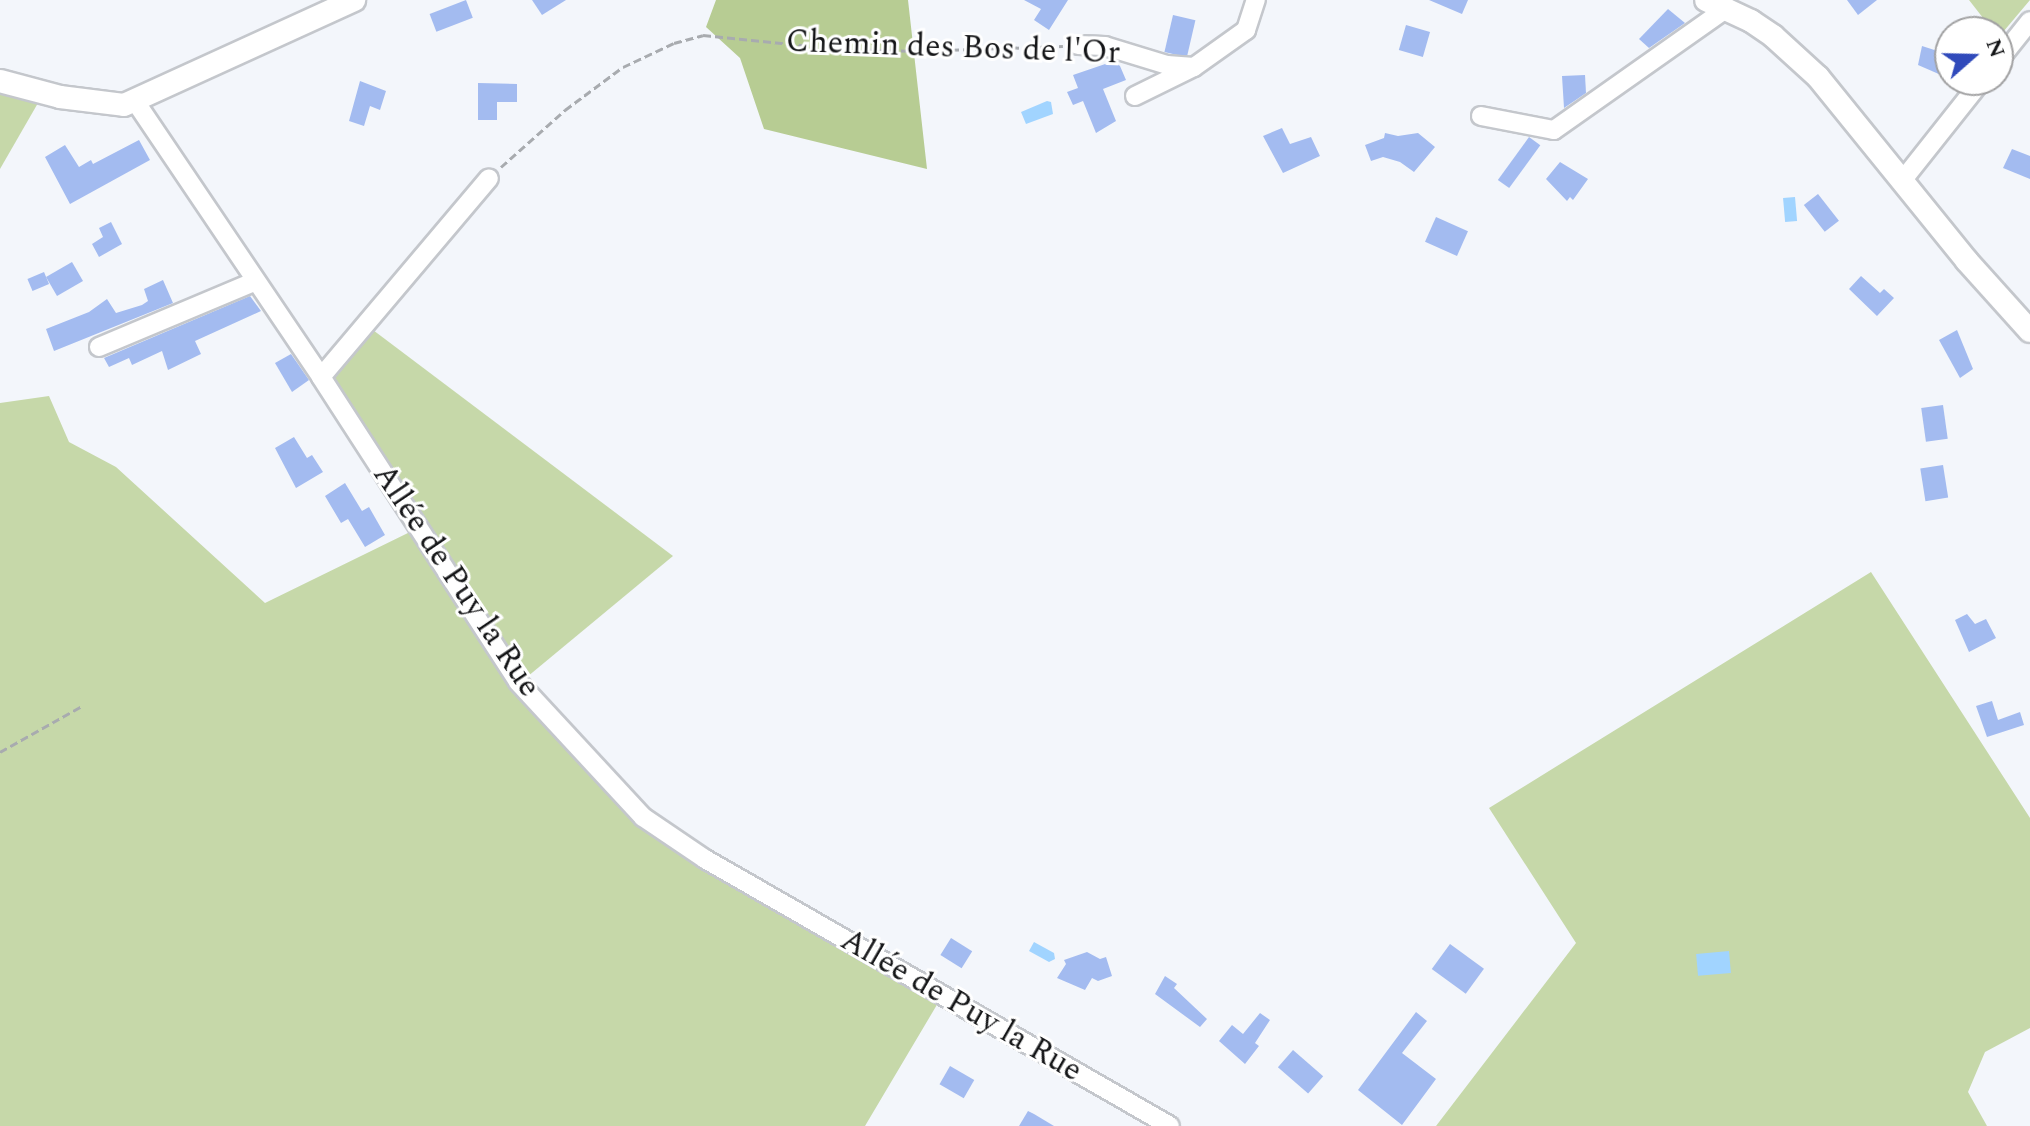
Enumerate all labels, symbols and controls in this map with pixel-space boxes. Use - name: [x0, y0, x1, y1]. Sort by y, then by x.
- north arrow: [1934, 16, 2014, 96]
- street label: Chemin des Bos de l'Or: [785, 23, 1121, 73]
- text: N: [1977, 34, 2014, 62]
- street label: Allée de Puy la Rue: [364, 457, 548, 705]
- street label: Allée de Puy la Rue: [834, 921, 1088, 1091]

